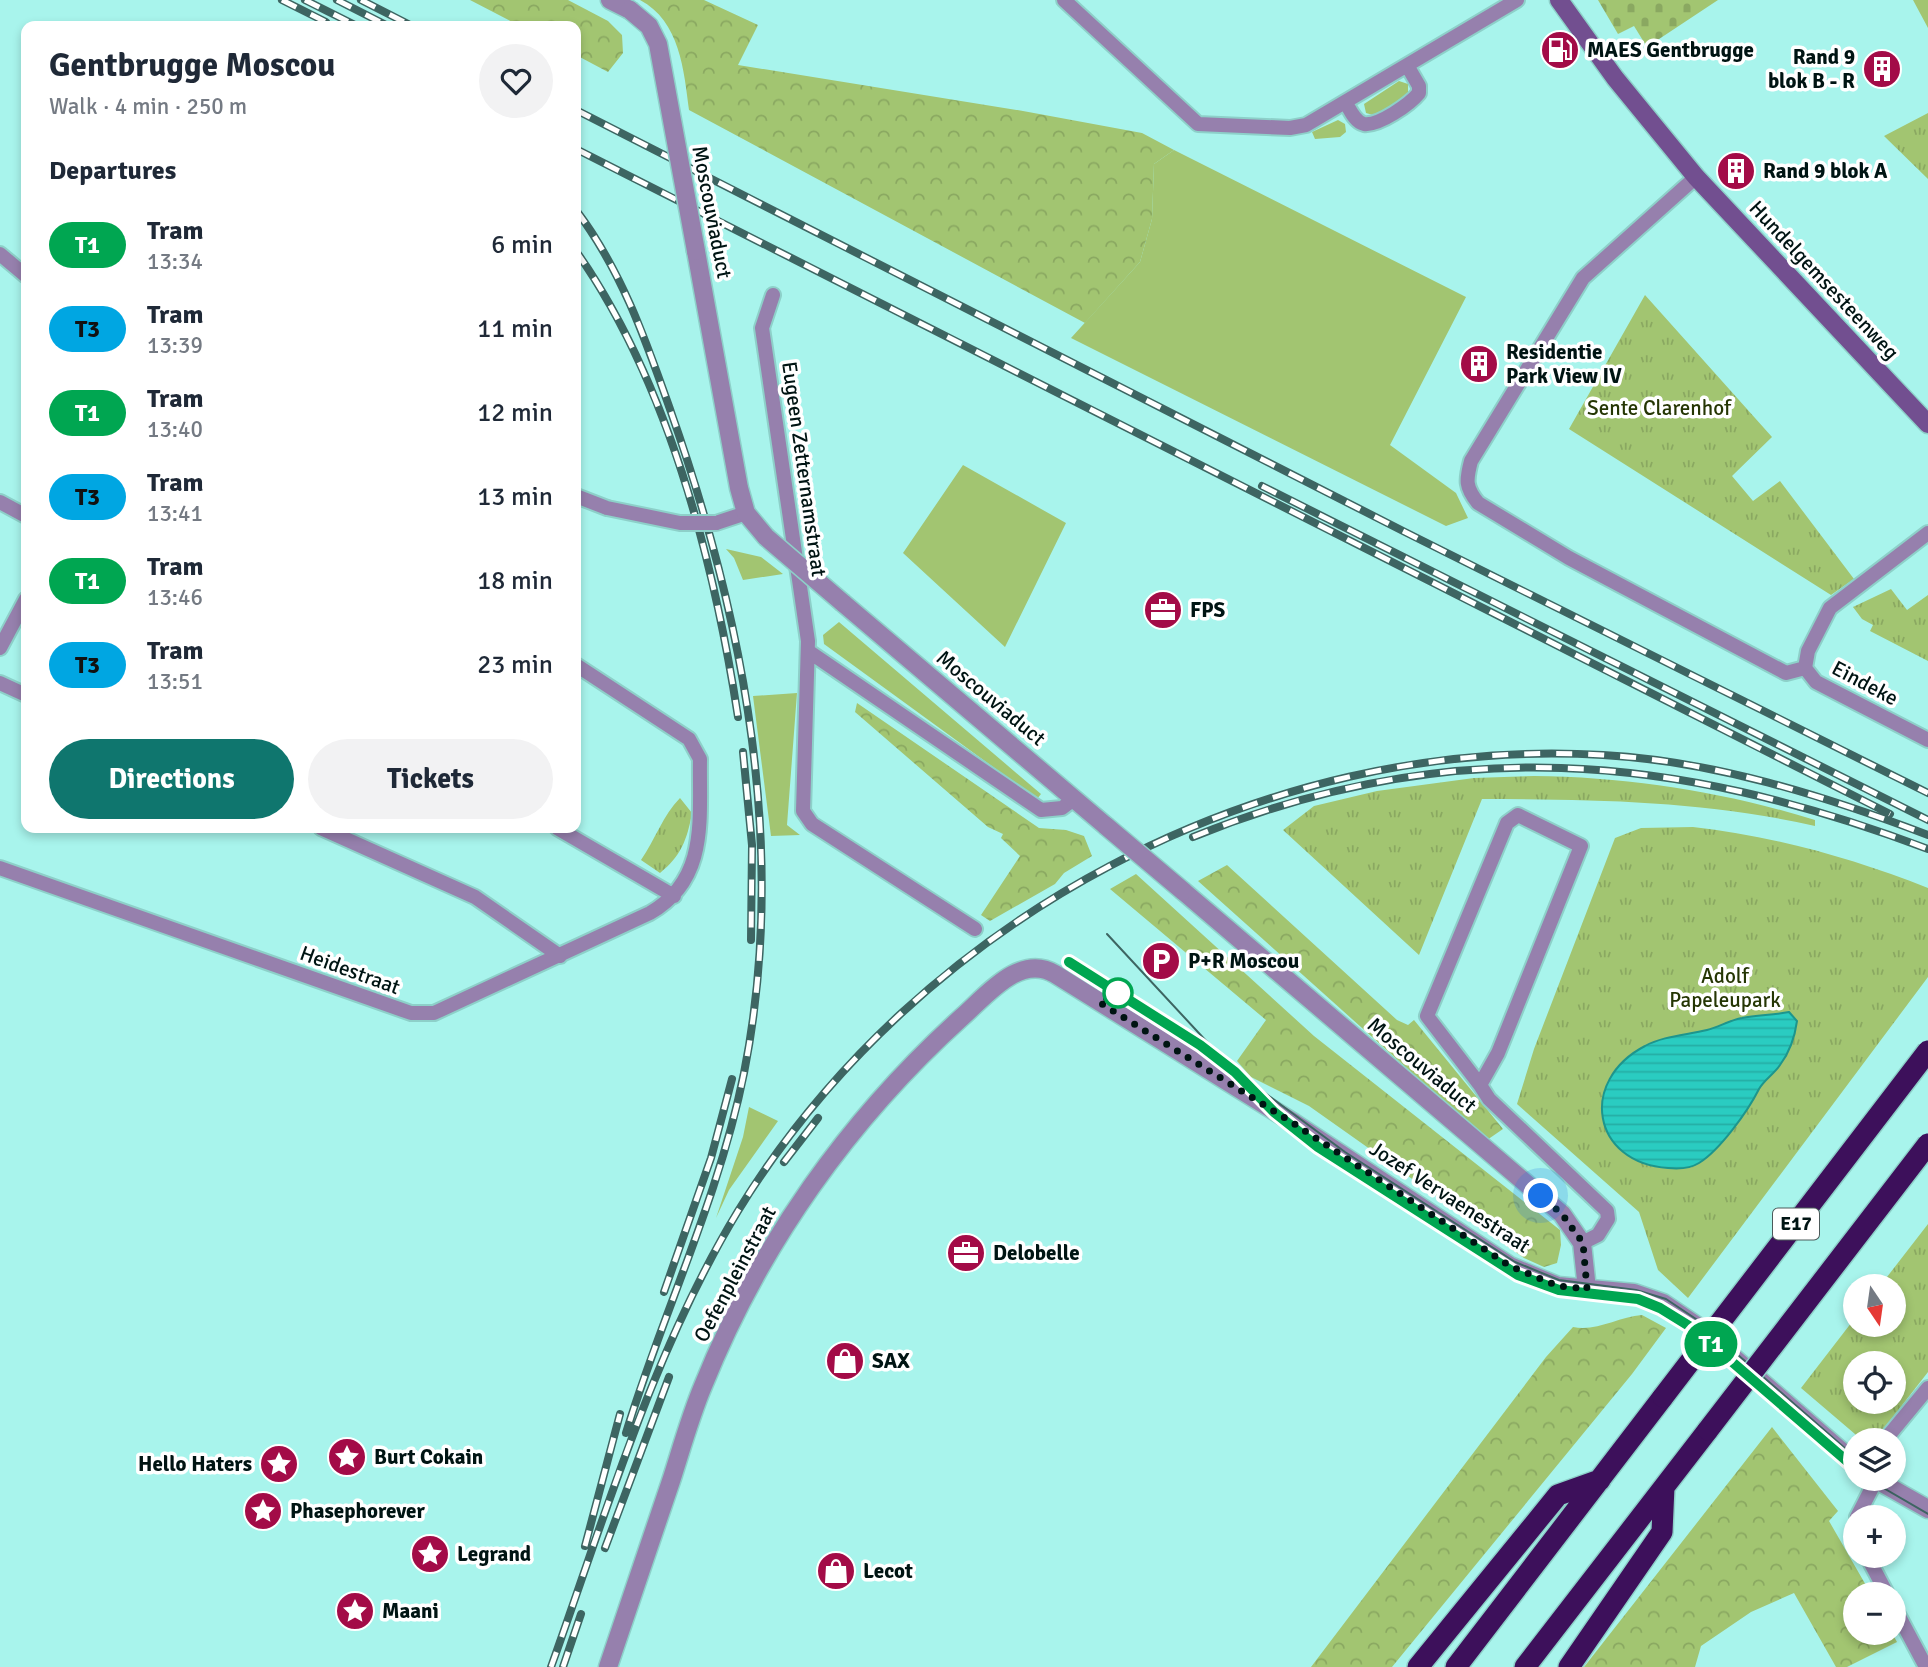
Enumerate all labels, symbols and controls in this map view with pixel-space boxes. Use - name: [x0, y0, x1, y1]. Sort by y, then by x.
- fuel station icon: MAES Gentbrugge: [1539, 29, 1581, 71]
- place label: MAES Gentbrugge: [1587, 37, 1754, 63]
- button: heart: [479, 44, 553, 118]
- place label: Rand 9 blok B - R: [1768, 44, 1855, 94]
- text: Gentbrugge Moscou: [49, 45, 335, 86]
- building icon: Rand 9 blok B - R: [1861, 48, 1903, 90]
- text: Walk · 4 min · 250 m: [49, 92, 247, 121]
- street label: Moscouviaduct: [686, 143, 738, 281]
- building icon: Rand 9 blok A: [1715, 150, 1757, 192]
- text: Departures: [49, 155, 176, 187]
- place label: Rand 9 blok A: [1763, 158, 1888, 184]
- street label: Hundelgemsesteenweg: [1744, 195, 1904, 365]
- text: Tram: [147, 215, 204, 247]
- text: 6 min: [491, 229, 553, 261]
- text: T1: [75, 230, 100, 260]
- text: 13:34: [147, 247, 203, 276]
- text: Tram: [147, 299, 204, 331]
- text: 11 min: [477, 313, 553, 345]
- text: T3: [75, 314, 100, 344]
- text: 13:39: [147, 331, 203, 360]
- place label: Residentie Park View IV: [1506, 339, 1622, 389]
- building icon: Residentie Park View IV: [1458, 343, 1500, 385]
- street label: Eugeen Zetternamstraat: [776, 360, 832, 578]
- text: Tram: [147, 383, 204, 415]
- park label: Sente Clarenhof: [1587, 395, 1732, 421]
- text: 12 min: [477, 397, 553, 429]
- text: T1: [75, 398, 100, 428]
- text: 13:40: [147, 415, 203, 444]
- text: Tram: [147, 467, 204, 499]
- text: 13 min: [477, 481, 553, 513]
- text: T3: [75, 482, 100, 512]
- text: 13:41: [147, 499, 203, 528]
- text: Tram: [147, 551, 204, 583]
- text: 18 min: [477, 565, 553, 597]
- text: T1: [75, 566, 100, 596]
- text: 13:46: [147, 583, 203, 612]
- office icon: FPS: [1142, 589, 1184, 631]
- place label: FPS: [1190, 597, 1226, 623]
- text: Tram: [147, 635, 204, 667]
- street label: Moscouviaduct: [931, 645, 1051, 751]
- text: 23 min: [477, 649, 553, 681]
- text: T3: [75, 650, 100, 680]
- street label: Eindeke: [1827, 655, 1903, 711]
- text: 13:51: [147, 667, 203, 696]
- button: Directions: [49, 739, 294, 819]
- button: Tickets: [308, 739, 553, 819]
- street label: Heidestraat: [296, 940, 404, 1000]
- parking icon: P+R Moscou: [1140, 940, 1182, 982]
- place label: P+R Moscou: [1188, 948, 1299, 974]
- park label: Adolf Papeleupark: [1669, 963, 1781, 1013]
- unlabelled marker: [1103, 978, 1133, 1008]
- street label: Moscouviaduct: [1362, 1012, 1482, 1118]
- street label: Jozef Vervaenestraat: [1365, 1135, 1535, 1259]
- your location: [1523, 1178, 1558, 1213]
- street label: Oefenpleinstraat: [688, 1201, 782, 1347]
- road number: E17: [1773, 1208, 1819, 1240]
- office icon: Delobelle: [945, 1232, 987, 1274]
- place label: Delobelle: [993, 1240, 1080, 1266]
- north arrow: [1843, 1274, 1906, 1337]
- map controls: [1843, 1274, 1906, 1645]
- line badge: T1: [1680, 1321, 1742, 1367]
- text: T1: [1698, 1329, 1724, 1359]
- shop icon: SAX: [824, 1340, 866, 1382]
- place label: SAX: [872, 1348, 910, 1374]
- button: locate: [1843, 1351, 1906, 1414]
- button: layers: [1843, 1428, 1906, 1491]
- place icon: Burt Cokain: [326, 1436, 368, 1478]
- place icon: Hello Haters: [258, 1443, 300, 1485]
- place label: Burt Cokain: [374, 1444, 483, 1470]
- place label: Hello Haters: [138, 1451, 252, 1477]
- place icon: Phasephorever: [242, 1490, 284, 1532]
- place label: Phasephorever: [290, 1498, 426, 1524]
- button: +: [1843, 1505, 1906, 1568]
- place icon: Legrand: [409, 1533, 451, 1575]
- place label: Legrand: [457, 1541, 531, 1567]
- shop icon: Lecot: [815, 1550, 857, 1592]
- place label: Lecot: [863, 1558, 913, 1584]
- button: −: [1843, 1582, 1906, 1645]
- place icon: Maani: [334, 1590, 376, 1632]
- place label: Maani: [382, 1598, 439, 1624]

